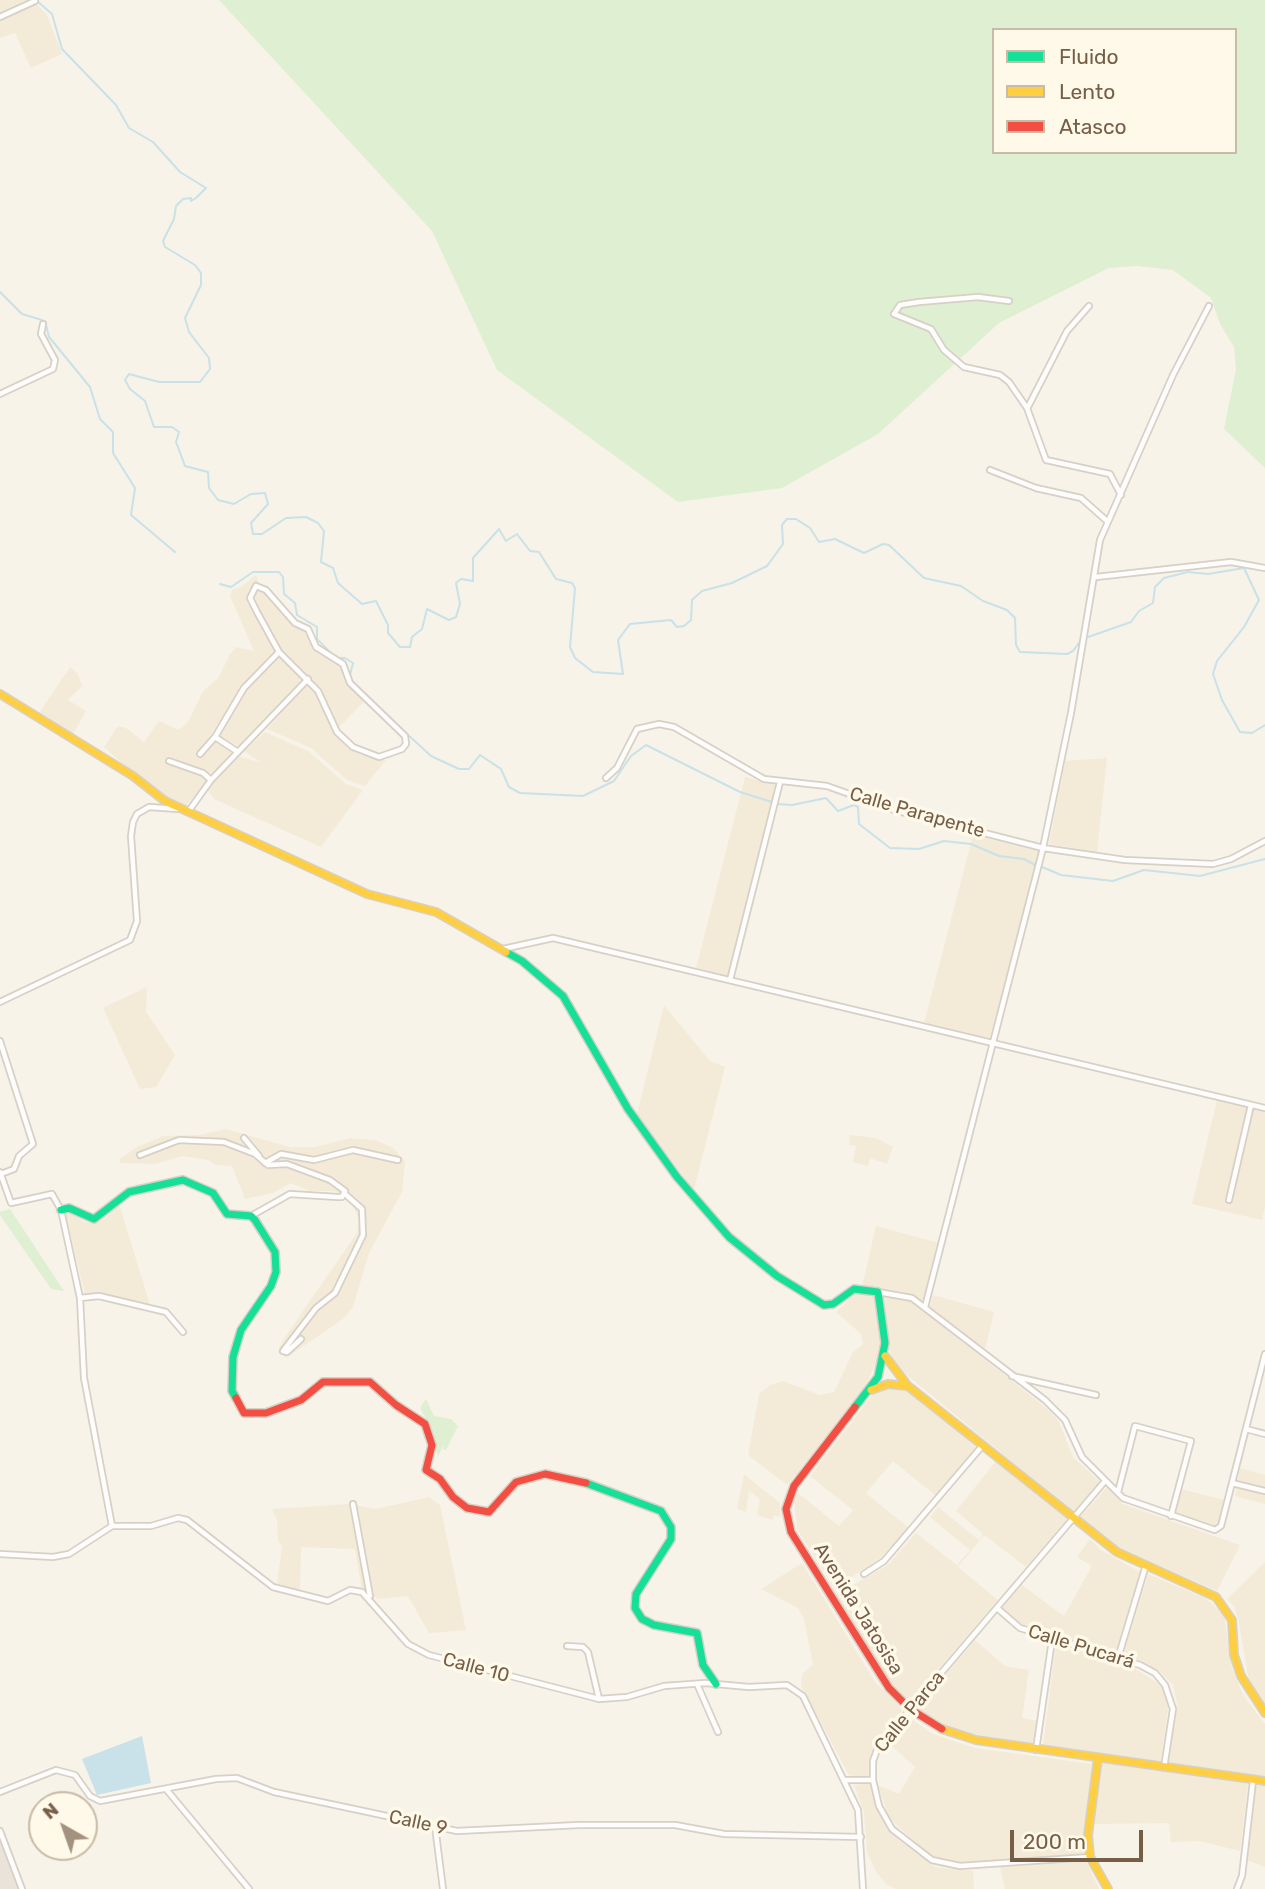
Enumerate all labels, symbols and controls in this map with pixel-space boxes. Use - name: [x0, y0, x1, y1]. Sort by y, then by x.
- legend: [992, 28, 1237, 154]
- text: Fluido: [1059, 44, 1119, 69]
- text: Lento: [1059, 79, 1115, 104]
- text: Atasco: [1059, 114, 1127, 139]
- street label: Calle Parapente: [847, 783, 987, 843]
- street label: Avenida Jatosisa: [808, 1539, 908, 1679]
- street label: Calle Pucará: [1025, 1620, 1137, 1674]
- street label: Calle 10: [440, 1648, 512, 1688]
- street label: Calle Parca: [870, 1667, 950, 1757]
- north arrow: [28, 1791, 98, 1861]
- text: N: [38, 1798, 63, 1824]
- street label: Calle 9: [387, 1806, 449, 1840]
- scale bar: [1013, 1815, 1146, 1859]
- text: 200 m: [1023, 1829, 1086, 1854]

